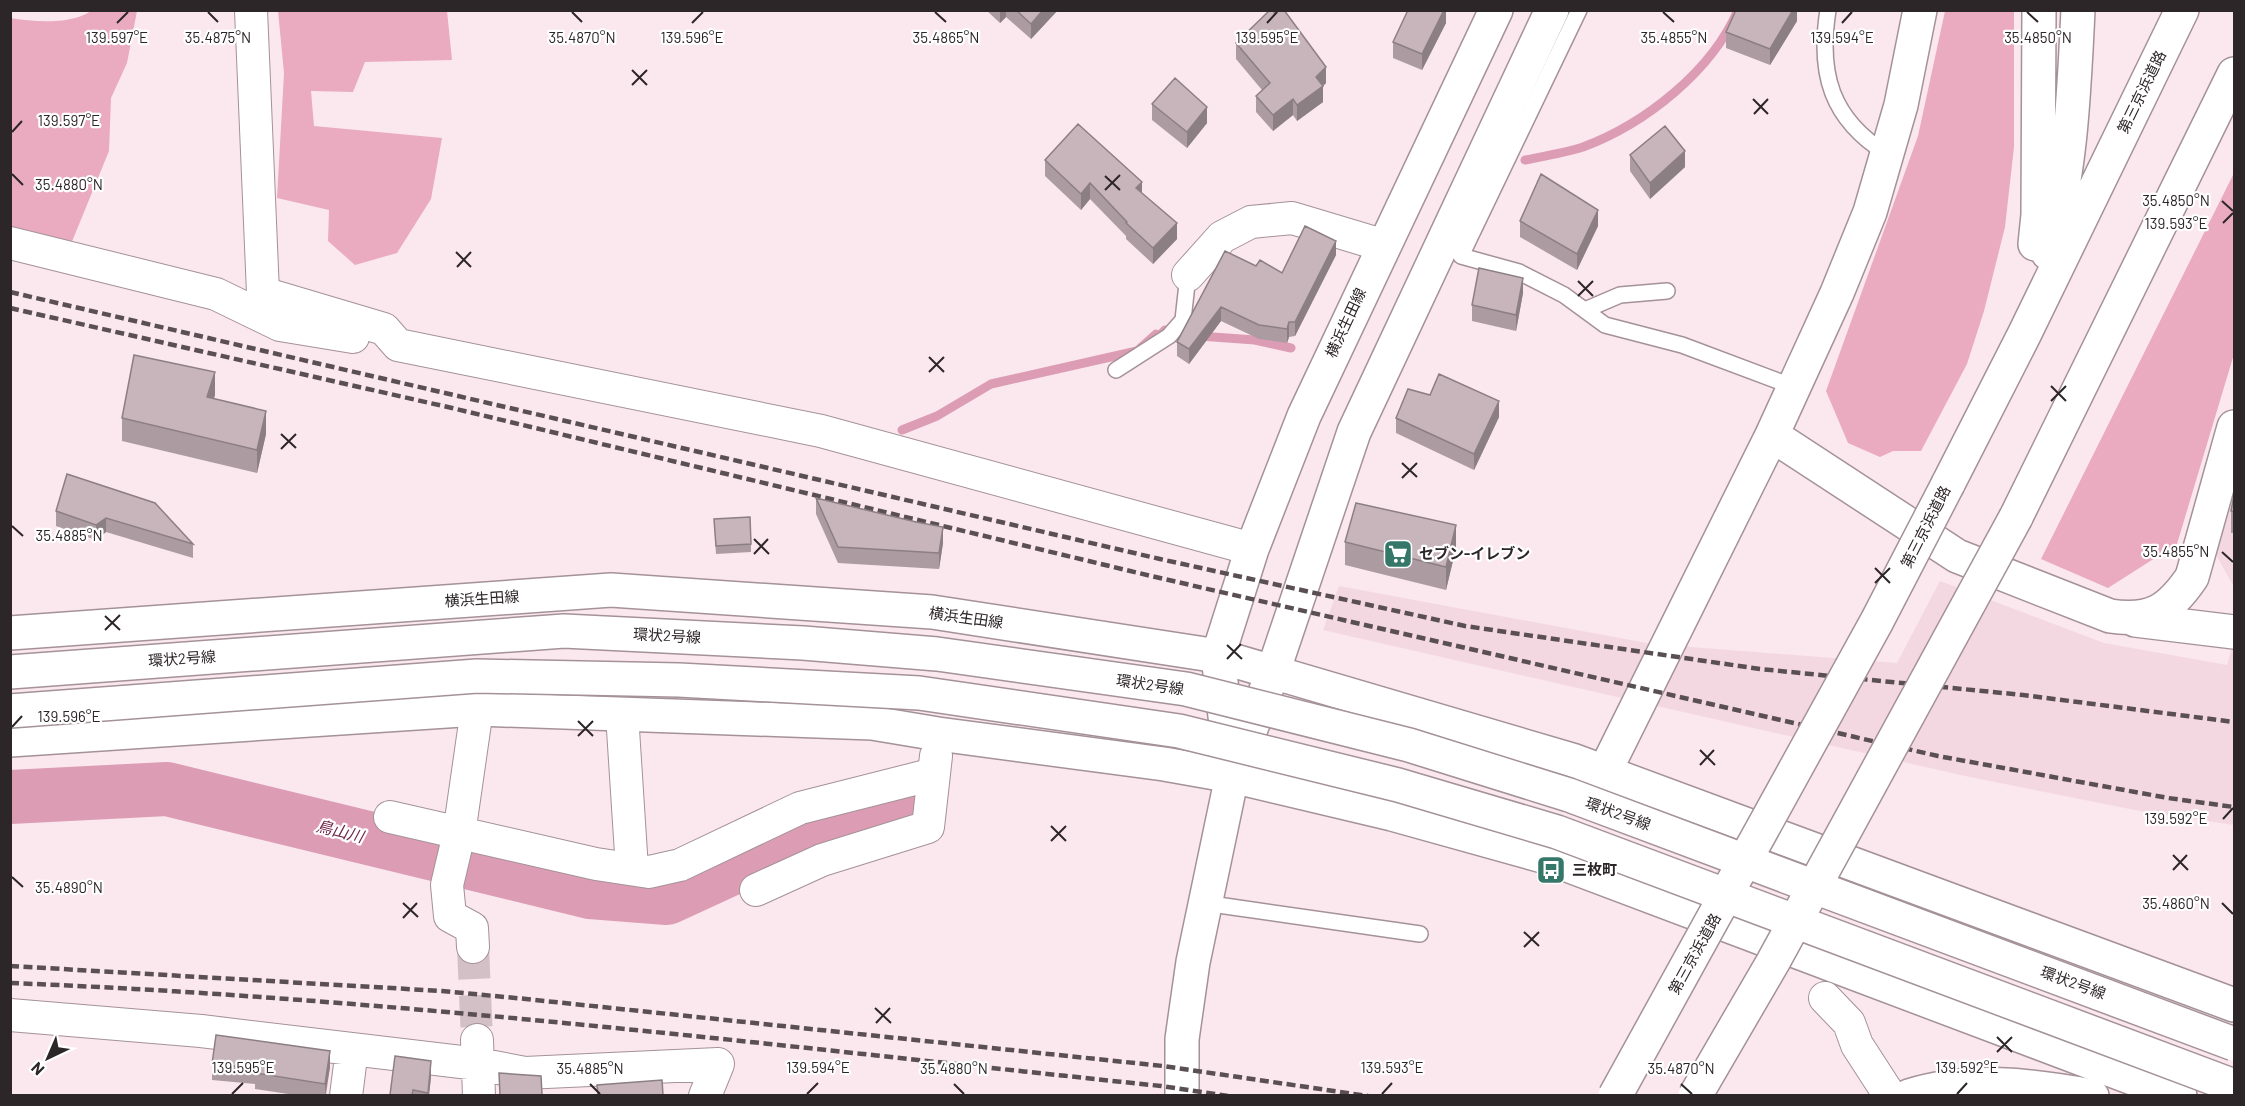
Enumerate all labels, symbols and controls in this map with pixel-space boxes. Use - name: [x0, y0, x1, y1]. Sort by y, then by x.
- text: 139.597°E: [86, 28, 148, 46]
- text: 35.4875°N: [185, 28, 251, 46]
- text: 35.4870°N: [548, 28, 616, 46]
- text: 139.596°E: [660, 28, 724, 46]
- text: 35.4865°N: [913, 28, 979, 46]
- text: 139.595°E: [1236, 28, 1299, 46]
- text: 35.4855°N: [1641, 28, 1707, 46]
- text: 139.594°E: [1810, 28, 1874, 46]
- text: 35.4850°N: [2004, 28, 2072, 46]
- street label: 第三京浜道路: [2113, 47, 2169, 136]
- text: 139.597°E: [38, 111, 100, 129]
- text: 35.4880°N: [35, 175, 103, 193]
- text: 35.4850°N: [2142, 191, 2210, 209]
- text: 139.593°E: [2144, 214, 2208, 232]
- street label: 横浜生田線: [1321, 285, 1369, 360]
- street label: 第三京浜道路: [1897, 482, 1954, 571]
- text: 35.4885°N: [35, 526, 103, 544]
- supermarket icon: セブン-イレブン: [1382, 538, 1414, 570]
- text: 35.4855°N: [2143, 542, 2209, 560]
- place label: セブン-イレブン: [1419, 544, 1530, 562]
- street label: 横浜生田線: [444, 586, 520, 610]
- street label: 横浜生田線: [928, 603, 1005, 631]
- street label: 環状2号線: [633, 624, 702, 646]
- street label: 環状2号線: [147, 647, 216, 669]
- street label: 環状2号線: [1115, 670, 1185, 698]
- text: 139.596°E: [37, 707, 101, 725]
- street label: 環状2号線: [1583, 793, 1653, 833]
- text: 139.592°E: [2144, 809, 2208, 827]
- water label: 鳥山川: [315, 815, 368, 846]
- bus stop icon: 三枚町: [1535, 854, 1567, 886]
- place label: 三枚町: [1572, 860, 1617, 878]
- text: 35.4890°N: [35, 878, 103, 896]
- text: 35.4860°N: [2142, 894, 2210, 912]
- street label: 第三京浜道路: [1664, 910, 1724, 997]
- street label: 環状2号線: [2038, 962, 2108, 1002]
- north arrow: [18, 1028, 78, 1088]
- text: 139.595°E: [212, 1058, 275, 1076]
- text: 139.594°E: [786, 1058, 850, 1076]
- text: 139.593°E: [1360, 1058, 1424, 1076]
- text: 139.592°E: [1935, 1058, 1999, 1076]
- text: N: [27, 1059, 48, 1080]
- text: 35.4885°N: [556, 1059, 624, 1077]
- text: 35.4880°N: [920, 1059, 988, 1077]
- text: 35.4870°N: [1647, 1059, 1715, 1077]

